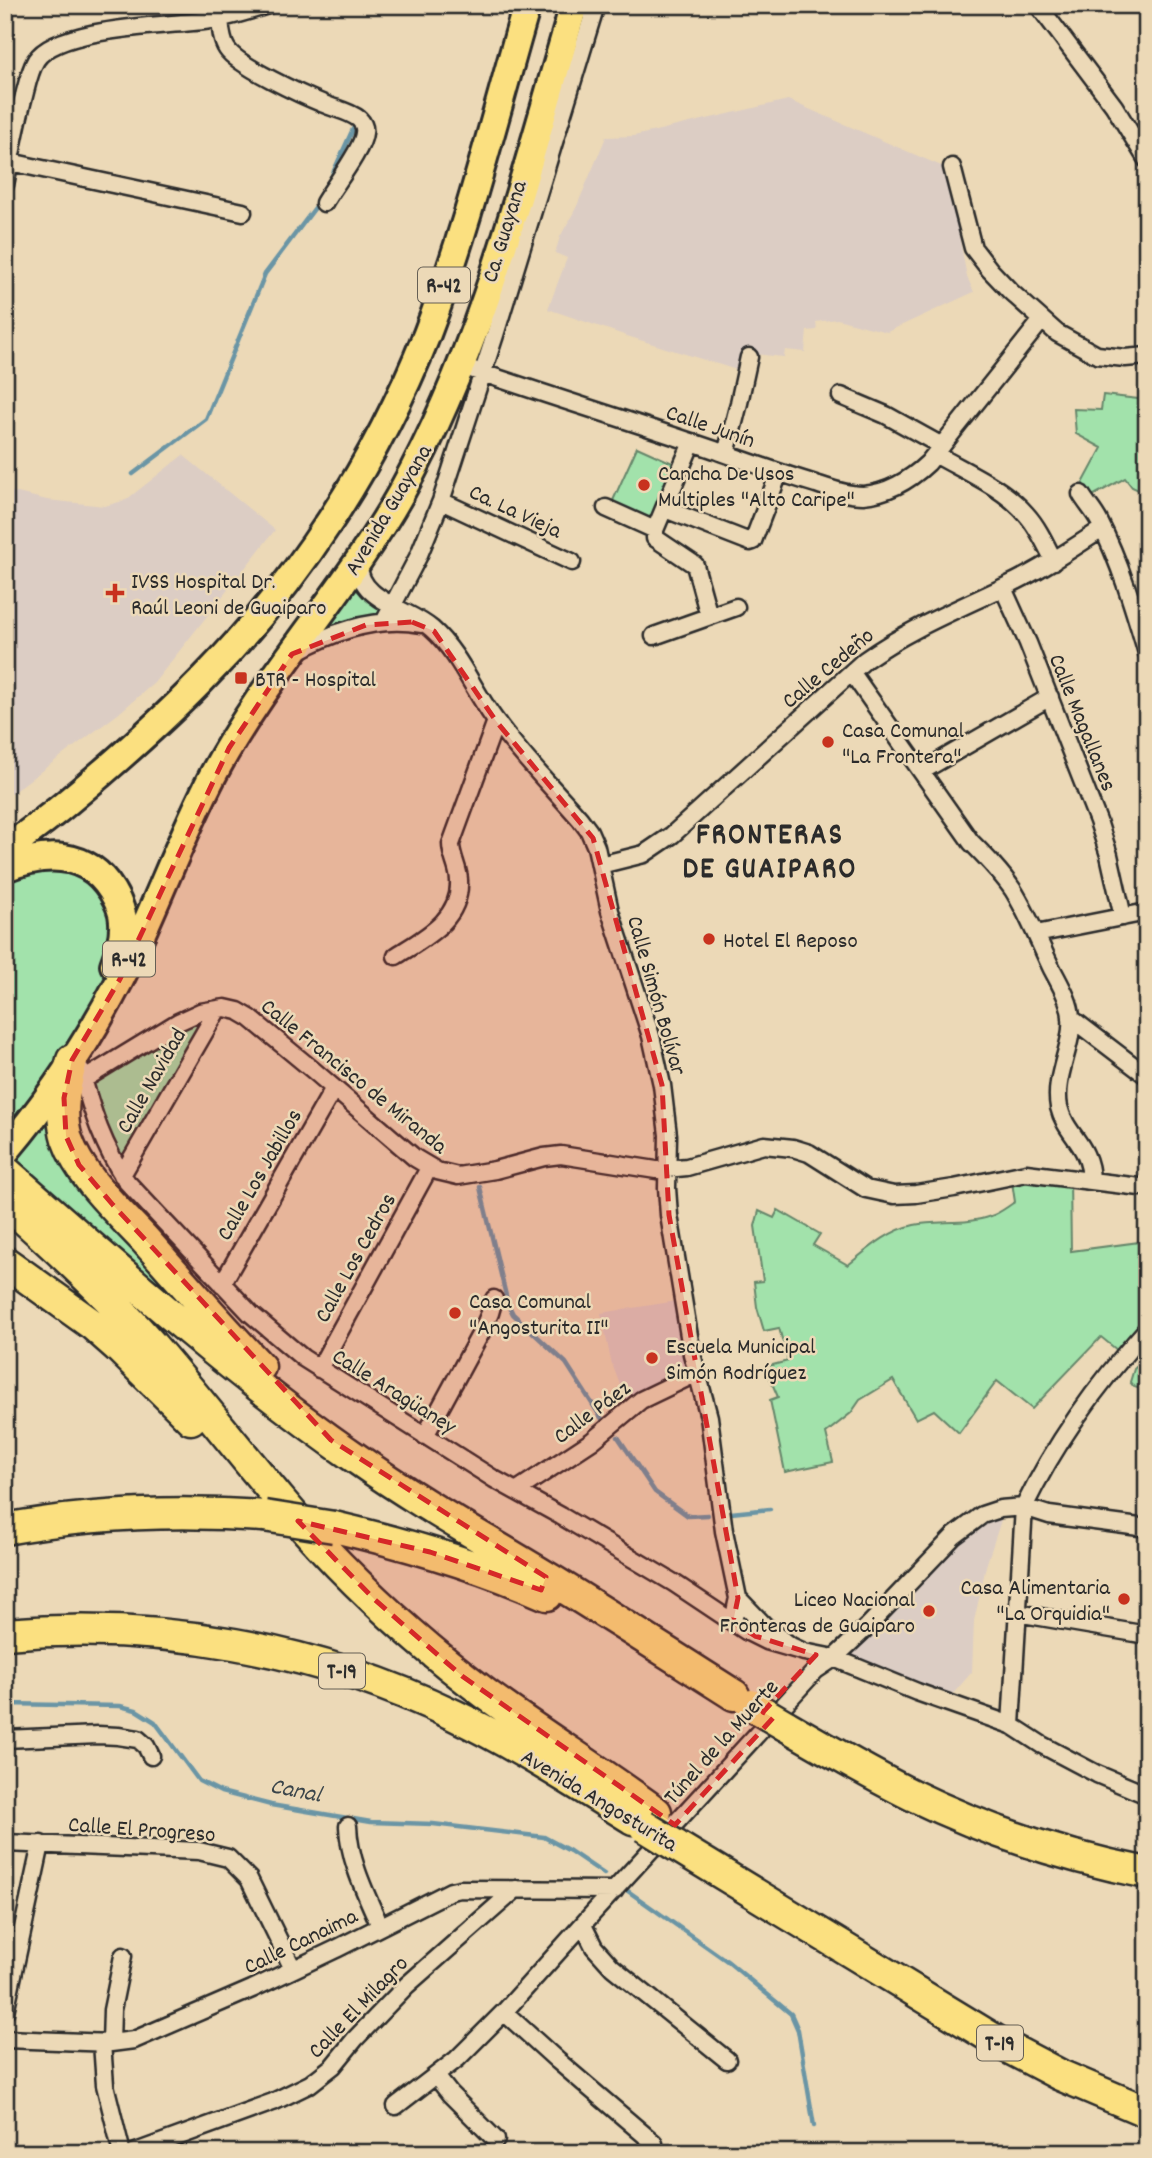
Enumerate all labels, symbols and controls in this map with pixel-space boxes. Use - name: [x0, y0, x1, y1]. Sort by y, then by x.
- street label: Ca. Guayana: [475, 176, 538, 287]
- road number: R-42: [418, 268, 470, 302]
- street label: Calle Junín: [661, 398, 759, 459]
- street label: Avenida Guayana: [338, 438, 443, 583]
- place label: Cancha De Usos Multiples "Alto Caripe": [658, 459, 855, 518]
- street label: Ca. La Vieja: [463, 477, 567, 550]
- marker: Cancha De Usos Multiples "Alto Caripe": [636, 477, 652, 493]
- place label: IVSS Hospital Dr. Raúl Leoni de Guaiparo: [131, 567, 326, 626]
- marker: IVSS Hospital Dr. Raúl Leoni de Guaiparo: [105, 583, 125, 603]
- street label: Calle Cedeño: [776, 621, 883, 718]
- street label: Calle Magallanes: [1038, 650, 1123, 797]
- place label: BTR - Hospital: [255, 665, 376, 698]
- marker: BTR - Hospital: [233, 670, 249, 686]
- place label: Casa Comunal "La Frontera": [842, 716, 965, 775]
- marker: Casa Comunal "La Frontera": [820, 734, 836, 750]
- district label: FRONTERAS DE GUAIPARO: [682, 816, 858, 893]
- street label: Calle Simón Bolívar: [616, 912, 693, 1080]
- place label: Hotel El Reposo: [723, 926, 858, 959]
- marker: Hotel El Reposo: [701, 931, 717, 947]
- road number: R-42: [103, 942, 155, 976]
- street label: Calle Francisco de Miranda: [252, 992, 454, 1164]
- street label: Calle Navidad: [110, 1023, 197, 1141]
- street label: Calle Los Jabillos: [210, 1104, 312, 1248]
- street label: Calle Los Cedros: [308, 1188, 406, 1330]
- place label: Casa Comunal "Angosturita II": [469, 1287, 609, 1346]
- marker: Casa Comunal "Angosturita II": [447, 1305, 463, 1321]
- place label: Escuela Municipal Simón Rodríguez: [666, 1332, 816, 1391]
- street label: Calle Aragüaney: [325, 1342, 462, 1445]
- marker: Escuela Municipal Simón Rodríguez: [644, 1350, 660, 1366]
- street label: Calle Páez: [548, 1374, 639, 1454]
- place label: Casa Alimentaria "La Orquidia": [961, 1573, 1111, 1632]
- place label: Liceo Nacional Fronteras de Guaiparo: [720, 1585, 916, 1644]
- marker: Casa Alimentaria "La Orquidia": [1116, 1591, 1132, 1607]
- marker: Liceo Nacional Fronteras de Guaiparo: [921, 1603, 937, 1619]
- road number: T-19: [319, 1654, 365, 1688]
- street label: Túnel de la Muerte: [657, 1673, 788, 1813]
- street label: Avenida Angosturita: [514, 1742, 684, 1862]
- water label: Canal: [267, 1770, 326, 1814]
- street label: Calle El Progreso: [67, 1810, 216, 1853]
- street label: Calle Canaima: [239, 1901, 365, 1985]
- street label: Calle El Milagro: [302, 1949, 417, 2068]
- road number: T-19: [977, 2025, 1023, 2060]

